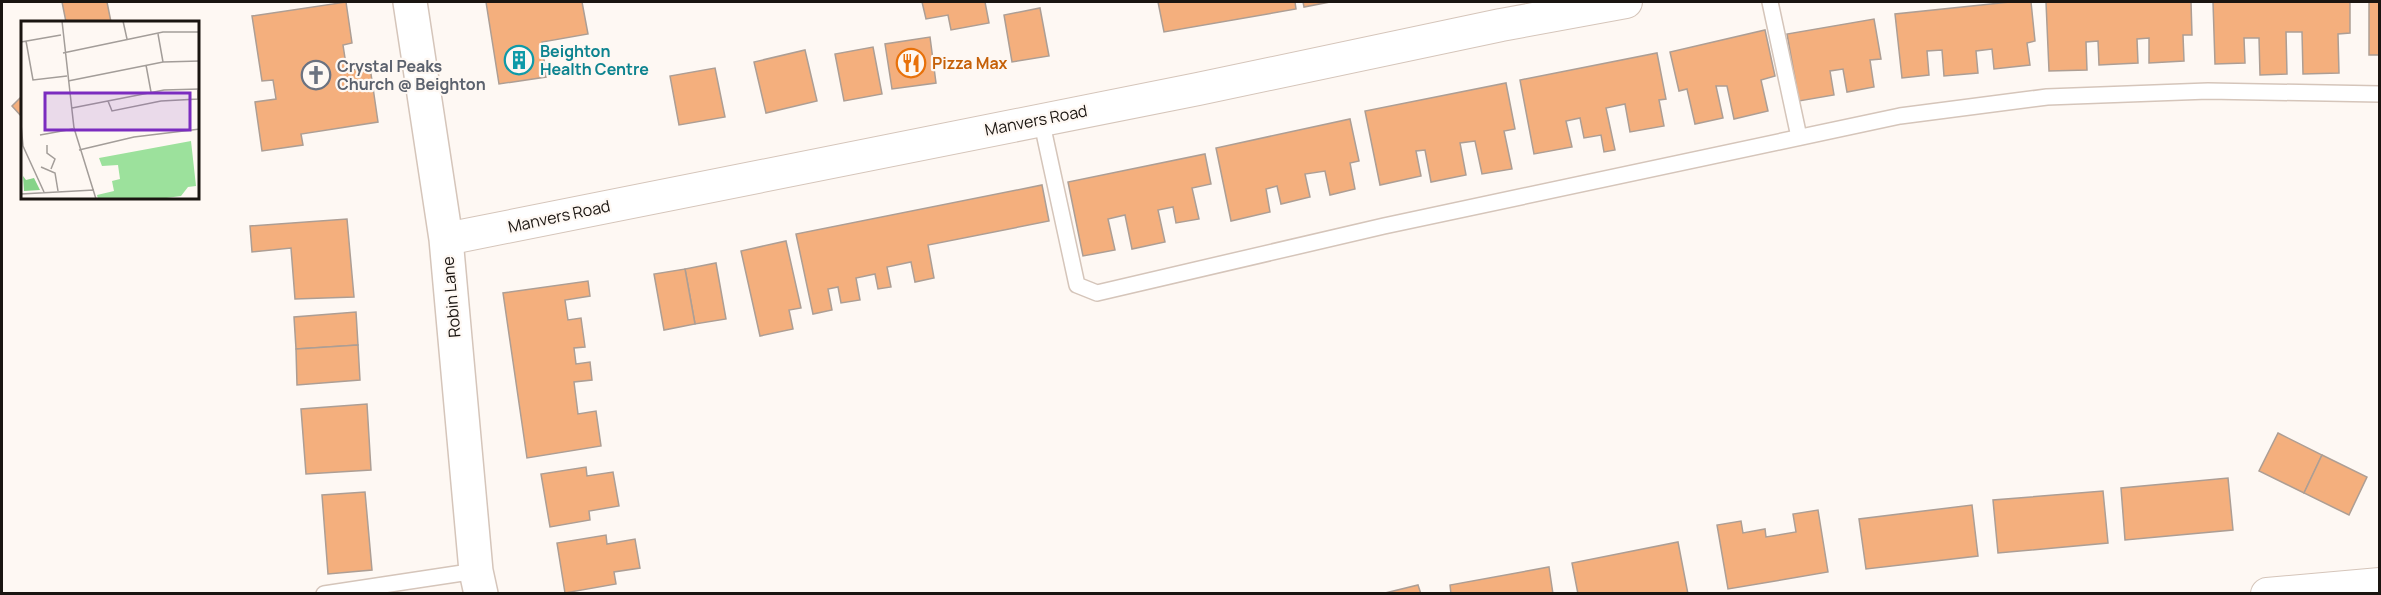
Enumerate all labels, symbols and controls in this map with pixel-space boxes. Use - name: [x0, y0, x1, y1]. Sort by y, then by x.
- inset map: [21, 21, 200, 200]
- place label: Beighton Health Centre: [540, 40, 649, 80]
- building icon: Beighton Health Centre: [503, 44, 535, 76]
- restaurant icon: Pizza Max: [895, 47, 927, 79]
- place label: Pizza Max: [932, 52, 1008, 74]
- place label: Crystal Peaks Church @ Beighton: [337, 55, 486, 95]
- church icon: Crystal Peaks Church @ Beighton: [300, 59, 332, 91]
- street label: Manvers Road: [983, 99, 1089, 141]
- street label: Manvers Road: [506, 194, 612, 238]
- street label: Robin Lane: [436, 256, 466, 338]

